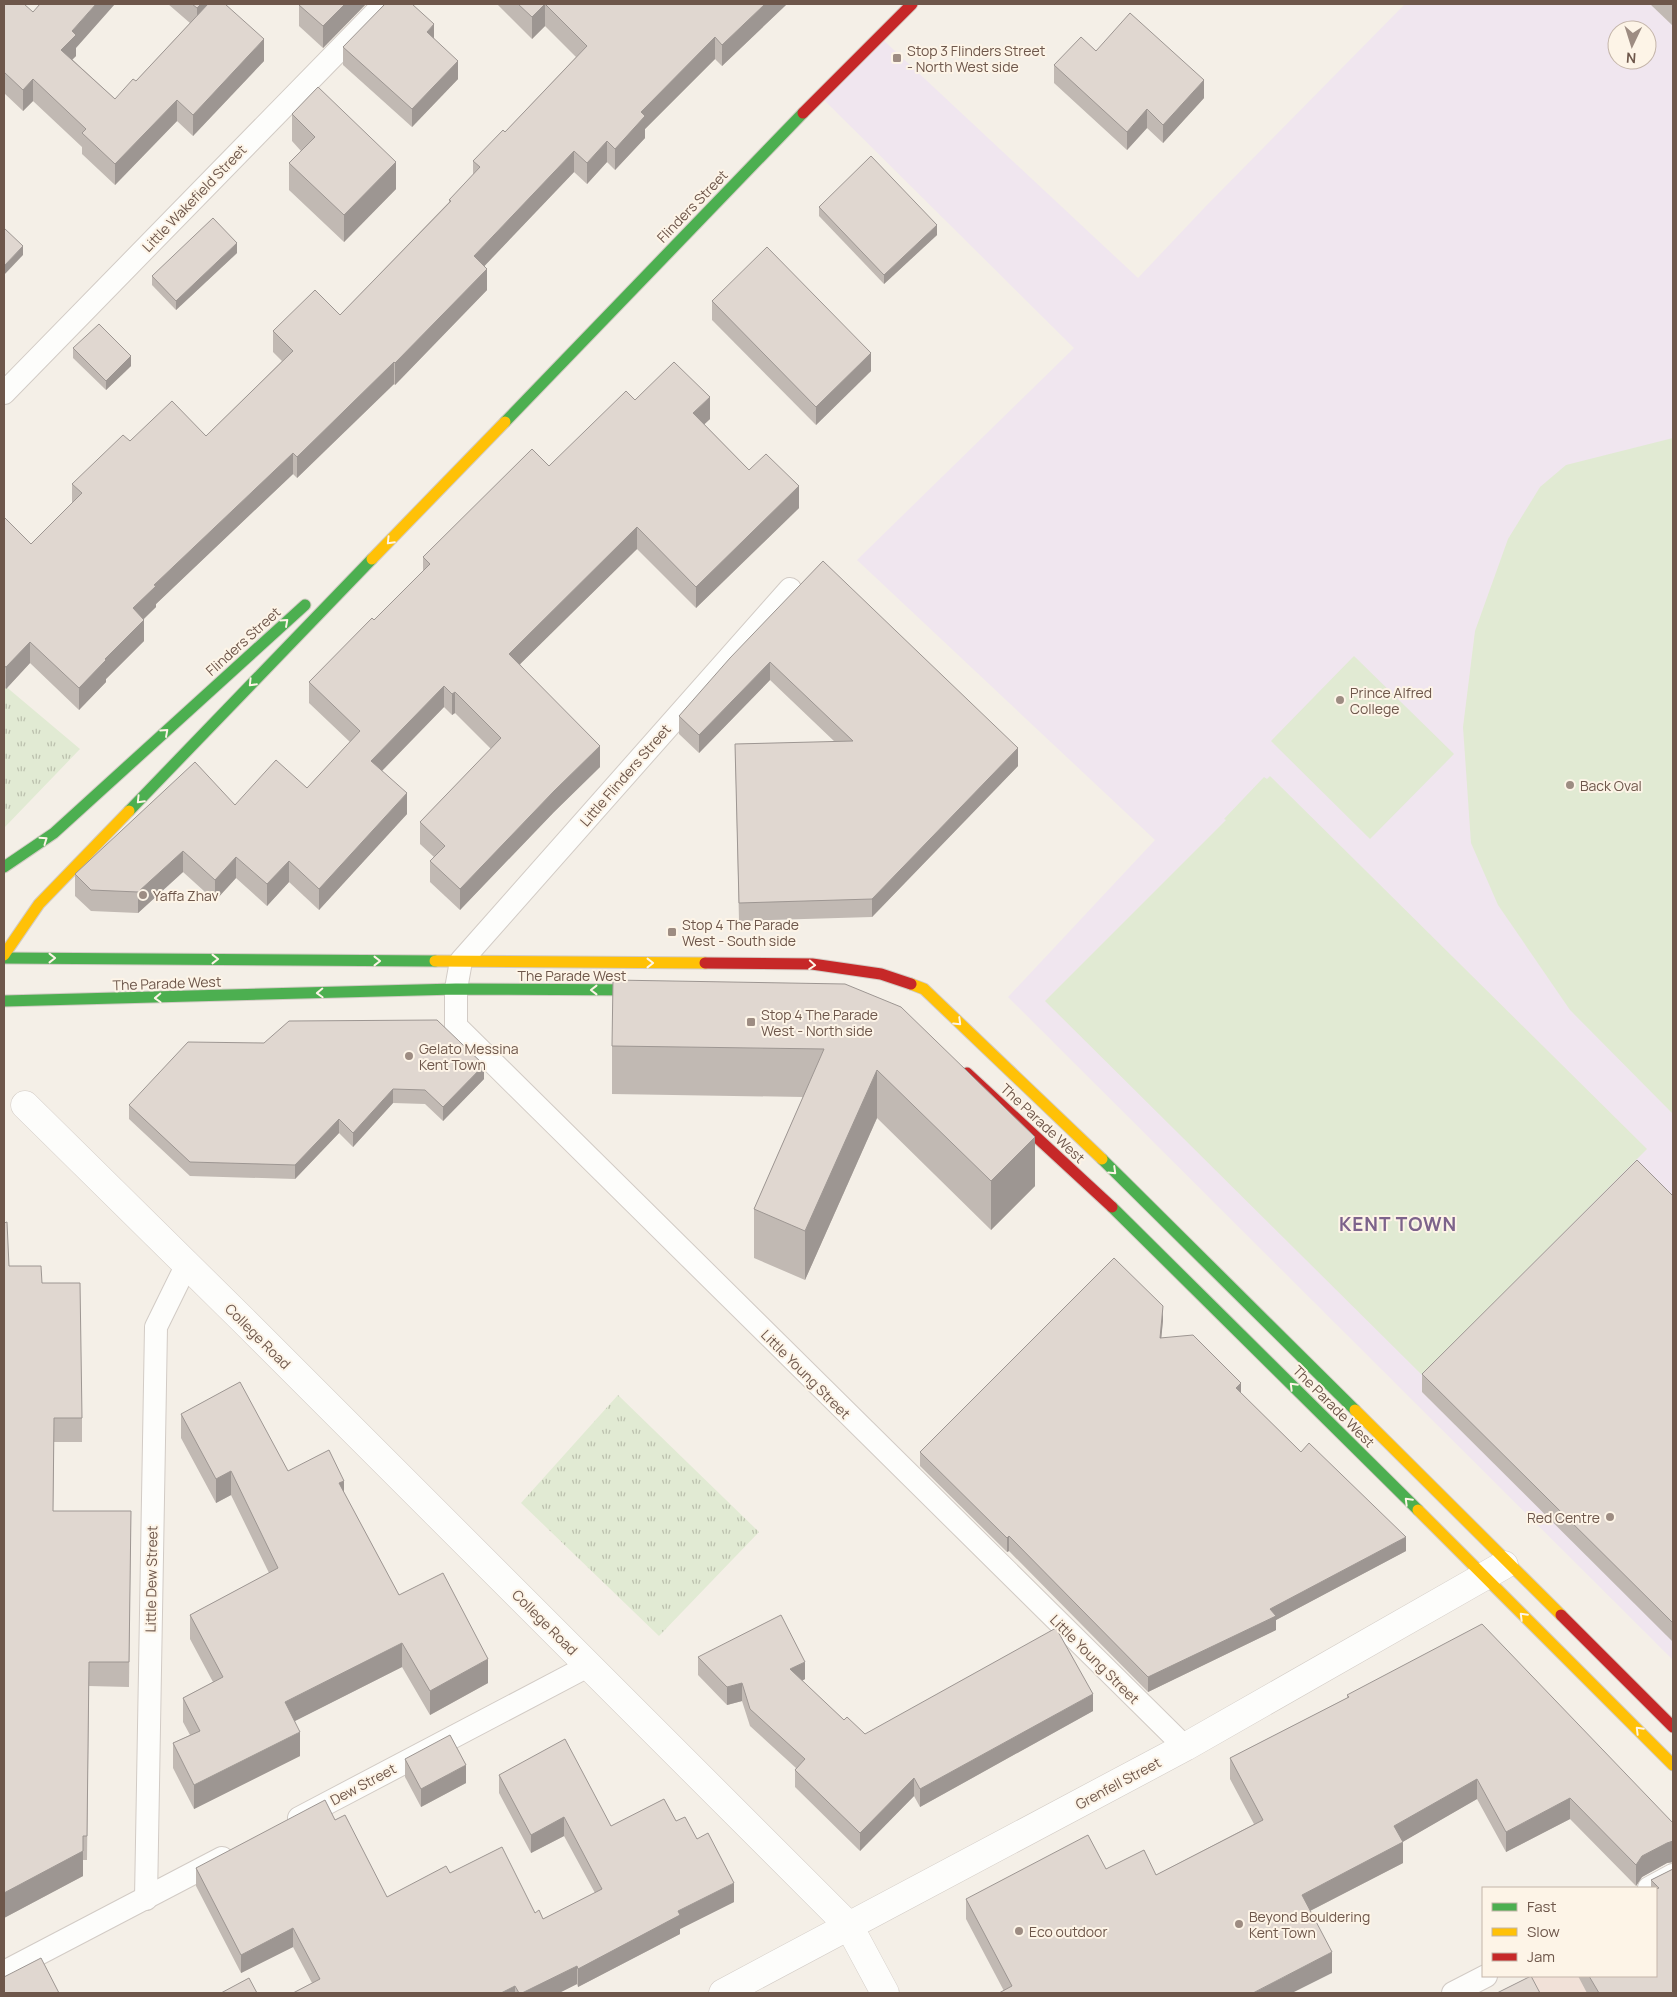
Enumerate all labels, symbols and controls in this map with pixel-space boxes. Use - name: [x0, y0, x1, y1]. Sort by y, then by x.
- north arrow: [1607, 20, 1657, 70]
- place label: Stop 3 Flinders Street - North West side: [907, 41, 1046, 76]
- text: N: [1625, 49, 1637, 68]
- marker: Stop 3 Flinders Street - North West side: [891, 52, 903, 64]
- street label: Little Wakefield Street: [138, 140, 251, 256]
- street label: Flinders Street: [652, 165, 732, 247]
- one-way arrow: [387, 535, 396, 544]
- street label: Flinders Street: [202, 602, 285, 680]
- one-way arrow: [280, 619, 289, 628]
- one-way arrow: [249, 678, 258, 687]
- place label: Prince Alfred College: [1350, 683, 1432, 718]
- marker: Prince Alfred College: [1334, 694, 1346, 706]
- street label: Little Flinders Street: [575, 720, 675, 830]
- one-way arrow: [160, 728, 169, 737]
- place label: Back Oval: [1580, 776, 1642, 795]
- marker: Back Oval: [1564, 779, 1576, 791]
- one-way arrow: [136, 794, 145, 803]
- one-way arrow: [38, 837, 48, 846]
- place label: Yaffa Zhav: [153, 886, 219, 905]
- marker: Yaffa Zhav: [137, 889, 149, 901]
- place label: Stop 4 The Parade West - South side: [682, 915, 799, 950]
- marker: Stop 4 The Parade West - South side: [666, 926, 678, 938]
- one-way arrow: [49, 953, 57, 963]
- one-way arrow: [212, 954, 219, 964]
- one-way arrow: [374, 956, 382, 966]
- one-way arrow: [646, 958, 654, 968]
- one-way arrow: [808, 959, 816, 970]
- street label: The Parade West: [518, 966, 627, 985]
- street label: The Parade West: [112, 972, 222, 994]
- one-way arrow: [590, 985, 598, 995]
- one-way arrow: [316, 988, 324, 998]
- one-way arrow: [153, 993, 161, 1003]
- place label: Stop 4 The Parade West - North side: [761, 1005, 878, 1040]
- marker: Stop 4 The Parade West - North side: [745, 1016, 757, 1028]
- one-way arrow: [953, 1016, 962, 1025]
- place label: Gelato Messina Kent Town: [419, 1039, 519, 1074]
- marker: Gelato Messina Kent Town: [403, 1050, 415, 1062]
- street label: The Parade West: [997, 1079, 1090, 1167]
- one-way arrow: [1108, 1165, 1117, 1174]
- district label: KENT TOWN: [1339, 1211, 1457, 1237]
- street label: College Road: [221, 1299, 295, 1373]
- street label: Little Young Street: [757, 1325, 855, 1423]
- street label: The Parade West: [1289, 1361, 1379, 1451]
- one-way arrow: [1290, 1383, 1299, 1392]
- one-way arrow: [1405, 1498, 1414, 1507]
- place label: Red Centre: [1527, 1508, 1600, 1527]
- marker: Red Centre: [1604, 1511, 1616, 1523]
- street label: Little Dew Street: [141, 1525, 161, 1633]
- street label: College Road: [508, 1585, 582, 1659]
- street label: Little Young Street: [1046, 1610, 1144, 1708]
- one-way arrow: [1520, 1613, 1529, 1622]
- one-way arrow: [1635, 1727, 1644, 1736]
- street label: Grenfell Street: [1072, 1752, 1164, 1814]
- street label: Dew Street: [327, 1759, 400, 1809]
- legend: [1482, 1887, 1657, 1977]
- text: Fast: [1527, 1896, 1556, 1917]
- place label: Beyond Bouldering Kent Town: [1249, 1907, 1370, 1942]
- marker: Beyond Bouldering Kent Town: [1233, 1918, 1245, 1930]
- text: Slow: [1527, 1921, 1560, 1942]
- place label: Eco outdoor: [1029, 1922, 1107, 1941]
- marker: Eco outdoor: [1013, 1925, 1025, 1937]
- text: Jam: [1527, 1946, 1555, 1967]

